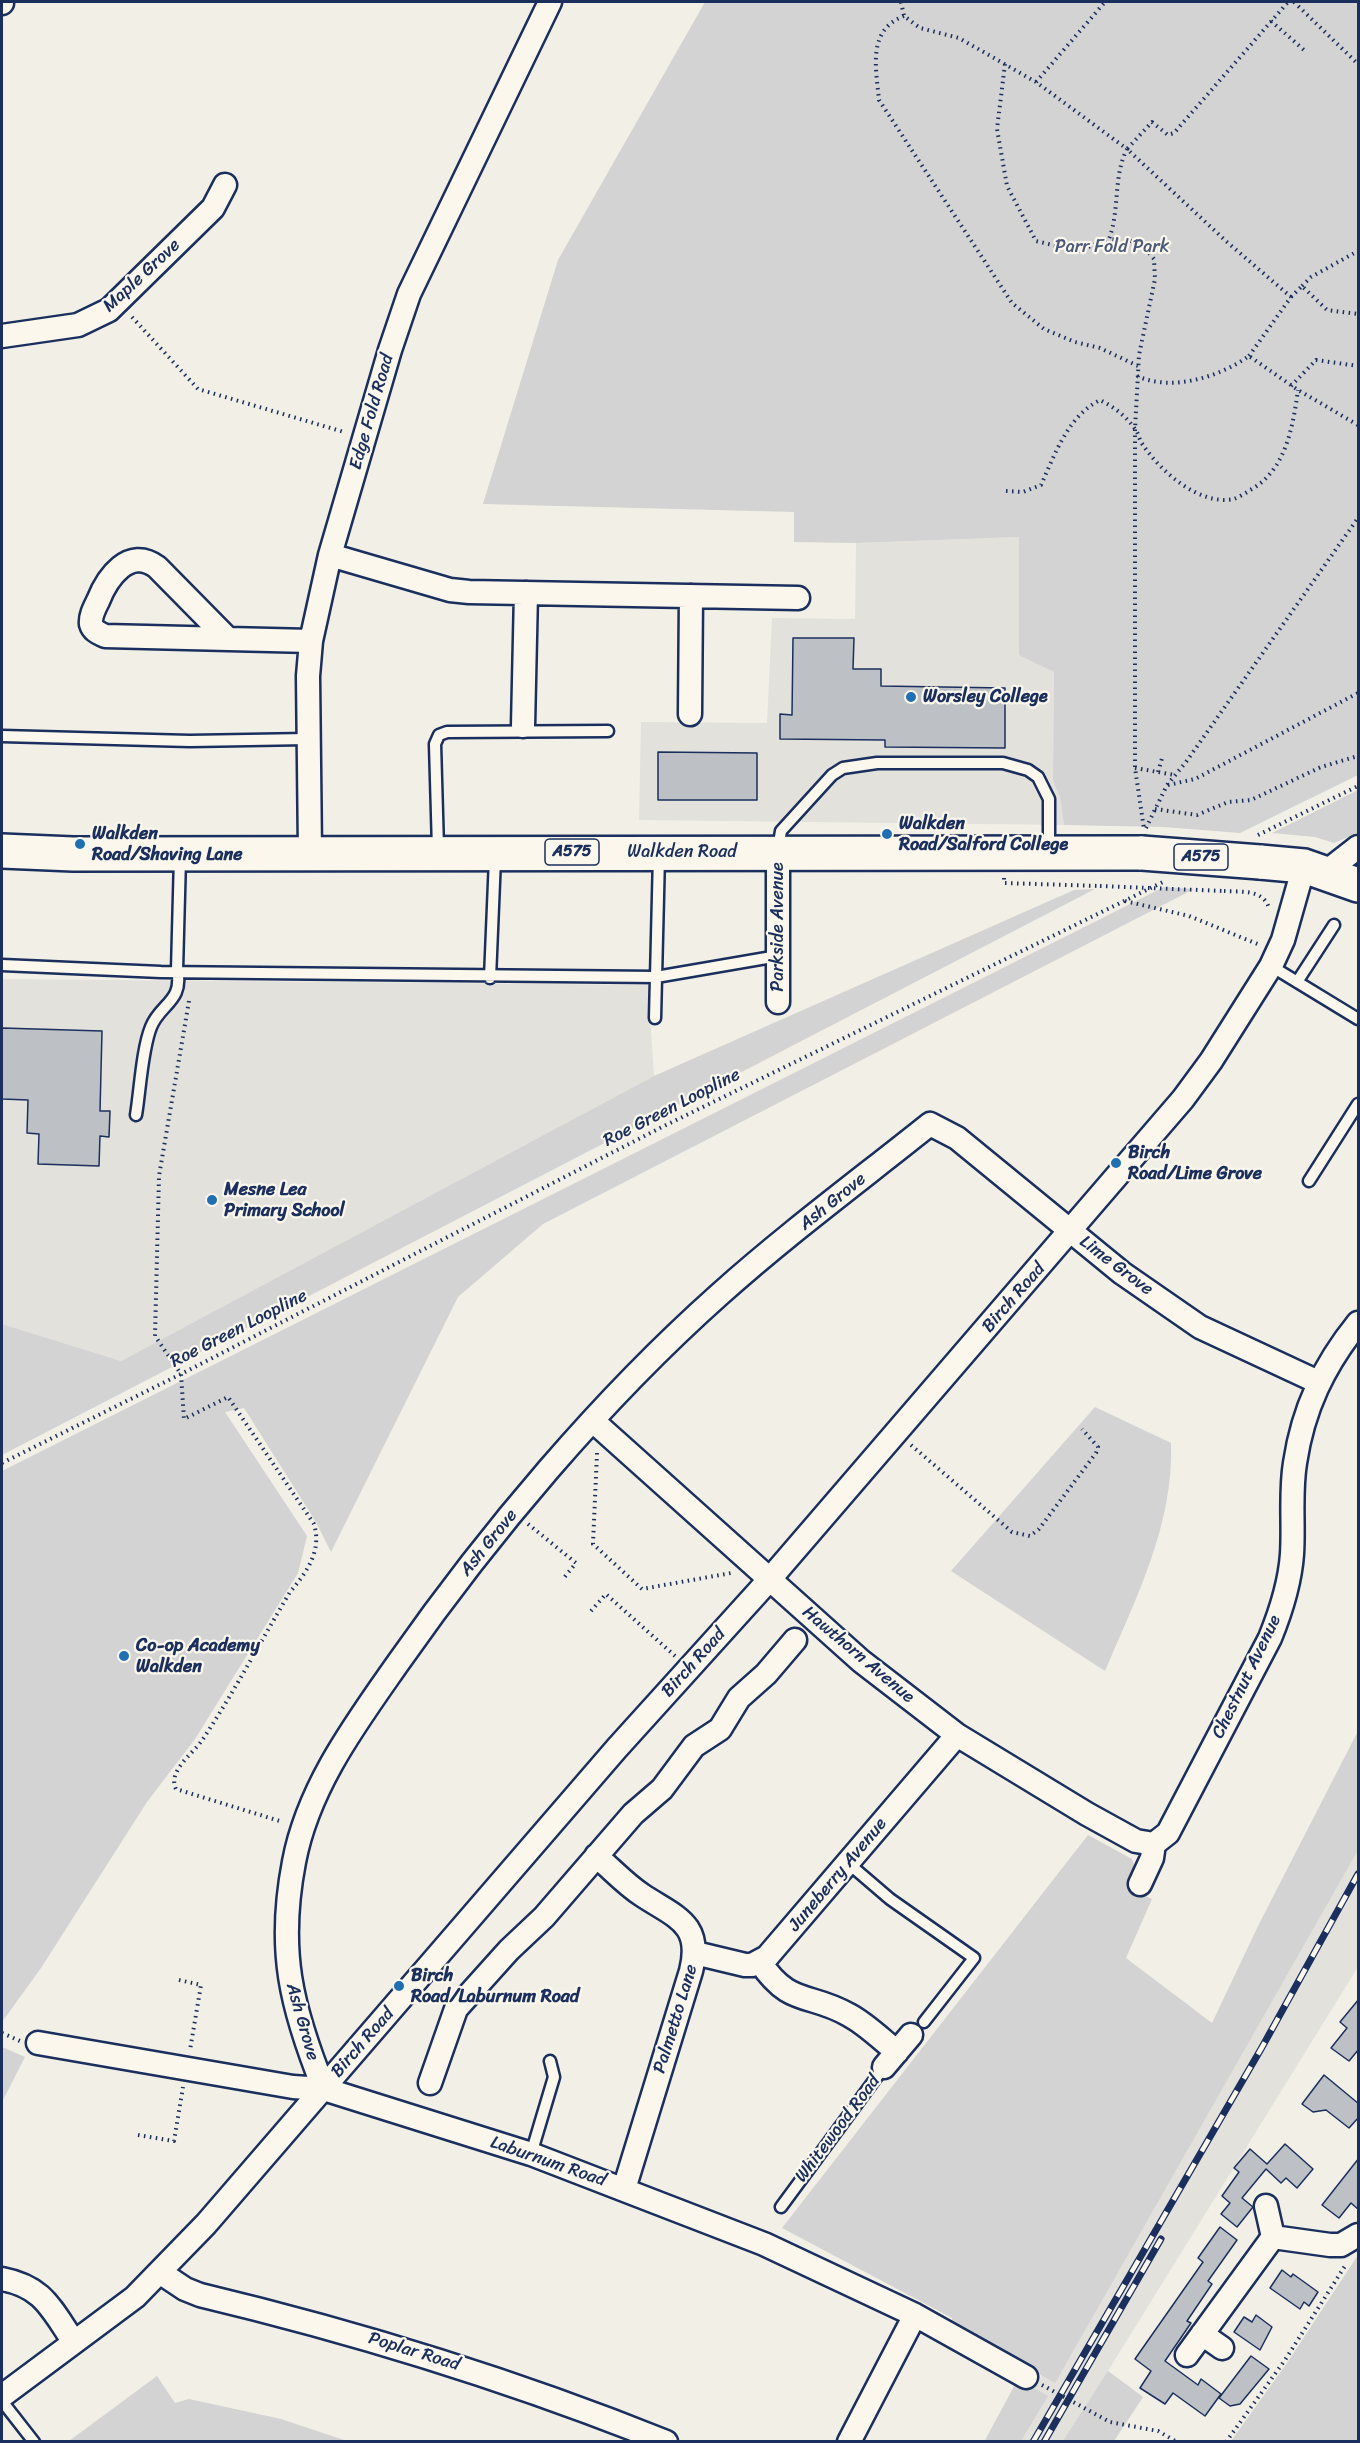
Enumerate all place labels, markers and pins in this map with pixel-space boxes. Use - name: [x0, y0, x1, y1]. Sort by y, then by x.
- place label: Worsley College: [923, 686, 1048, 708]
- marker: Worsley College: [904, 690, 918, 704]
- place label: Walkden Road/Salford College: [899, 813, 1068, 856]
- place label: Walkden Road/Shaving Lane: [92, 823, 242, 866]
- marker: Walkden Road/Salford College: [880, 827, 894, 841]
- marker: Walkden Road/Shaving Lane: [73, 837, 87, 851]
- place label: Birch Road/Lime Grove: [1128, 1142, 1262, 1184]
- marker: Birch Road/Lime Grove: [1109, 1156, 1123, 1170]
- place label: Mesne Lea Primary School: [224, 1179, 345, 1222]
- marker: Mesne Lea Primary School: [205, 1193, 219, 1207]
- place label: Co-op Academy Walkden: [136, 1635, 260, 1678]
- marker: Co-op Academy Walkden: [117, 1649, 131, 1663]
- place label: Birch Road/Laburnum Road: [411, 1965, 579, 2008]
- marker: Birch Road/Laburnum Road: [392, 1979, 406, 1993]

